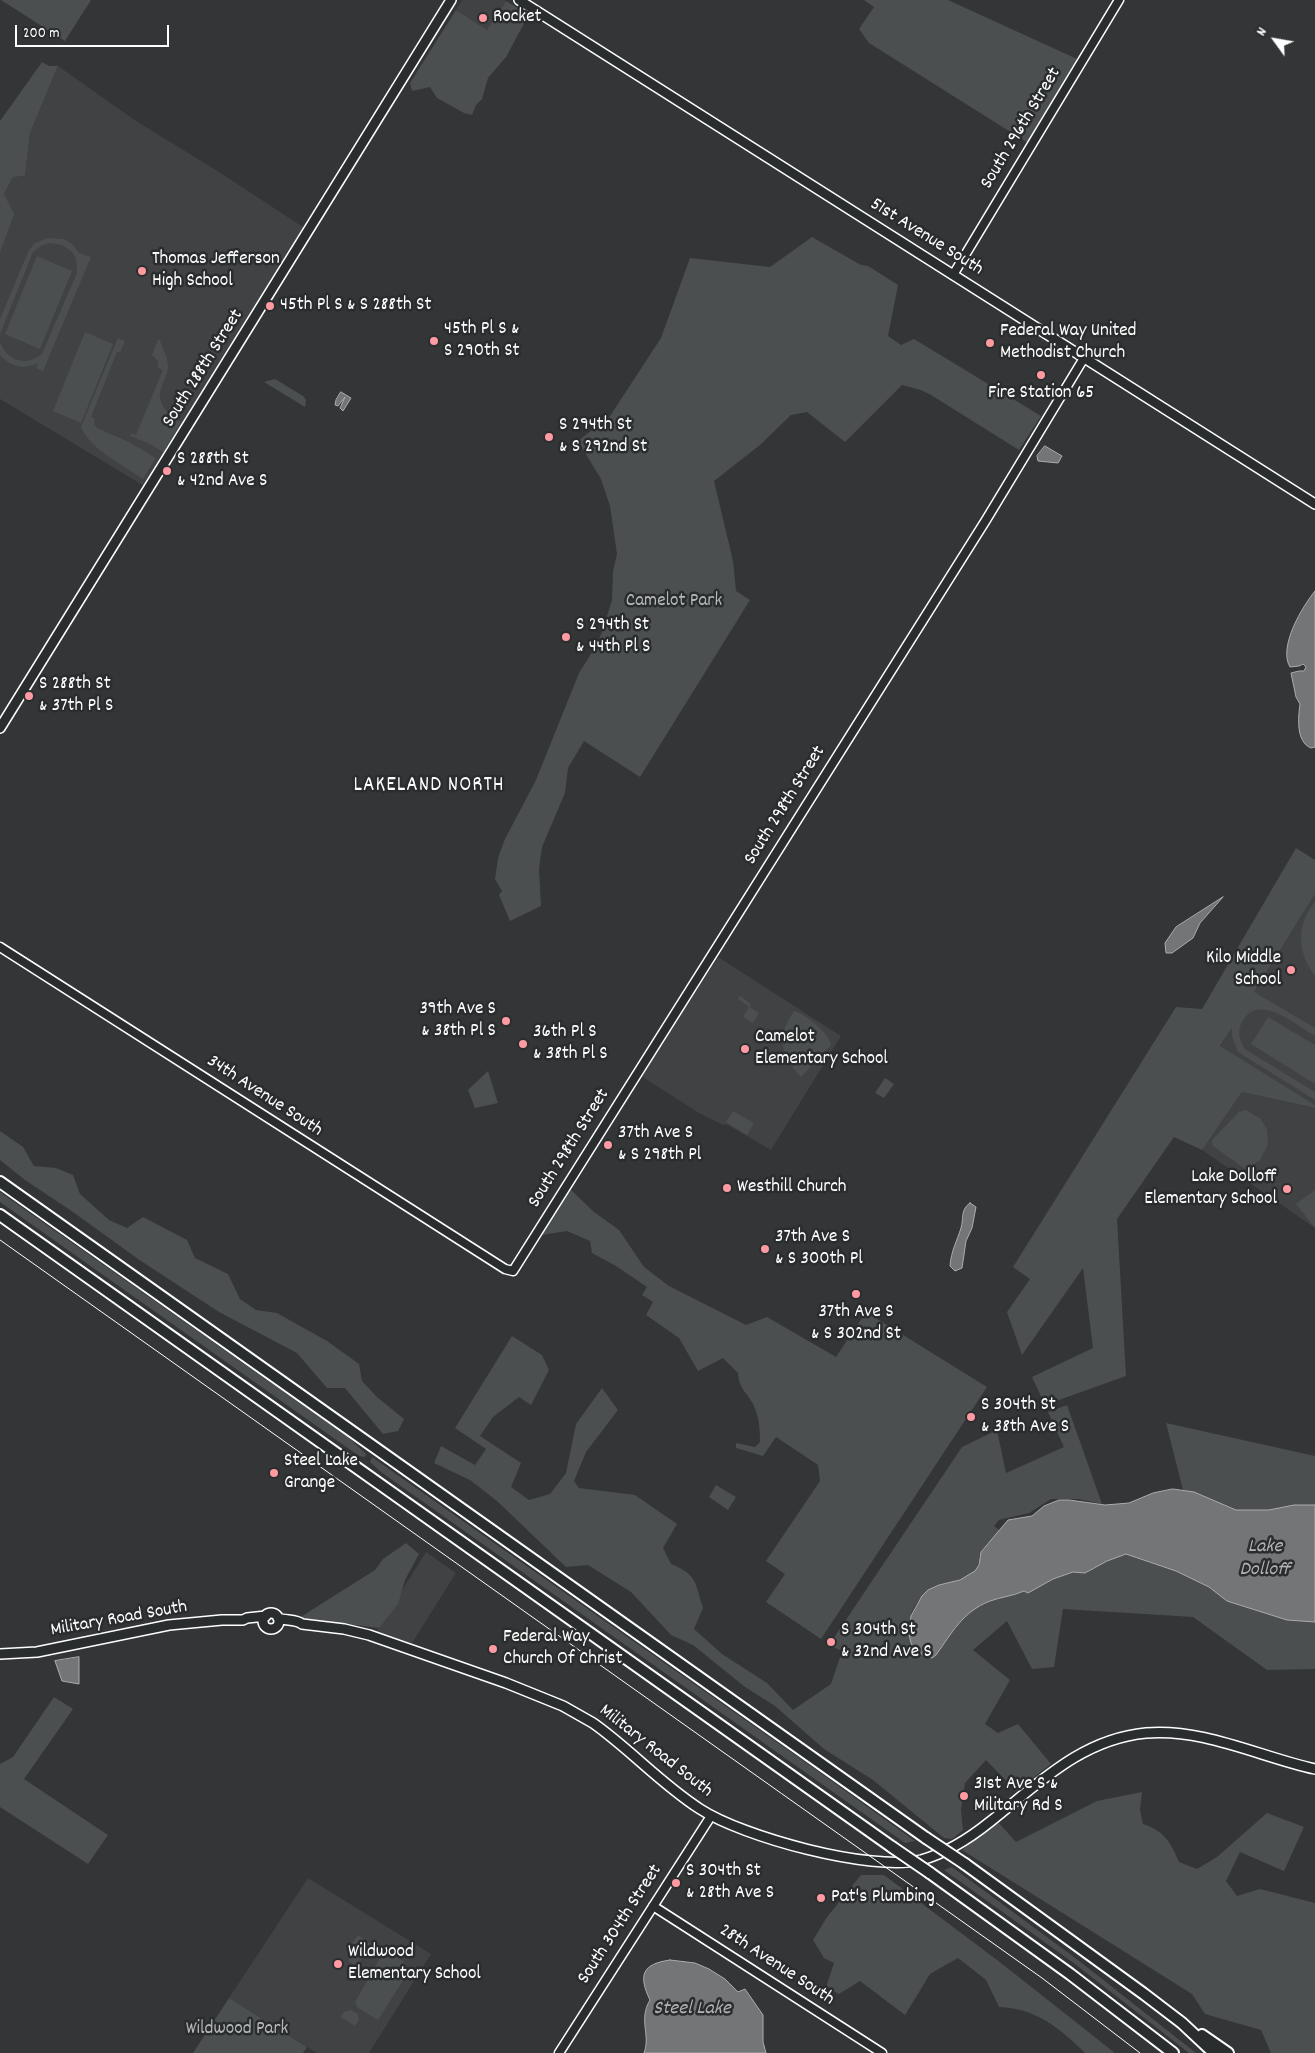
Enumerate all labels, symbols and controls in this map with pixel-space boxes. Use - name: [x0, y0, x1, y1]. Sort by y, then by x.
- place label: Rocket: [493, 7, 542, 29]
- marker: Rocket: [477, 12, 489, 24]
- scale bar: [18, 15, 171, 47]
- north arrow: [1250, 15, 1300, 65]
- text: 200 m: [23, 23, 60, 45]
- text: N: [1252, 24, 1273, 40]
- street label: South 296th Street: [977, 64, 1067, 194]
- street label: 51st Avenue South: [865, 194, 987, 282]
- place label: Thomas Jefferson High School: [152, 249, 280, 293]
- marker: Thomas Jefferson High School: [136, 265, 148, 277]
- place label: 45th Pl S & S 288th St: [280, 295, 431, 317]
- marker: 45th Pl S & S 288th St: [264, 300, 276, 312]
- street label: South 288th Street: [159, 306, 249, 432]
- place label: 45th Pl S & S 290th St: [444, 319, 520, 363]
- place label: Federal Way United Methodist Church: [1000, 321, 1136, 365]
- marker: 45th Pl S & S 290th St: [428, 335, 440, 347]
- marker: Federal Way United Methodist Church: [984, 337, 996, 349]
- marker: Fire Station 65: [1035, 369, 1047, 381]
- place label: Fire Station 65: [988, 383, 1094, 405]
- place label: S 294th St & S 292nd St: [559, 415, 647, 459]
- marker: S 294th St & S 292nd St: [543, 431, 555, 443]
- place label: S 288th St & 42nd Ave S: [177, 449, 267, 493]
- marker: S 288th St & 42nd Ave S: [161, 465, 173, 477]
- park label: Camelot Park: [626, 591, 722, 613]
- place label: S 294th St & 44th Pl S: [576, 615, 650, 659]
- marker: S 294th St & 44th Pl S: [560, 631, 572, 643]
- place label: S 288th St & 37th Pl S: [39, 674, 113, 718]
- marker: S 288th St & 37th Pl S: [23, 690, 35, 702]
- street label: South 298th Street: [740, 742, 832, 870]
- district label: LAKELAND NORTH: [352, 774, 506, 800]
- place label: Kilo Middle School: [1206, 948, 1281, 992]
- marker: Kilo Middle School: [1285, 964, 1297, 976]
- place label: 39th Ave S & 38th Pl S: [419, 999, 496, 1043]
- marker: 39th Ave S & 38th Pl S: [500, 1015, 512, 1027]
- place label: 36th Pl S & 38th Pl S: [533, 1022, 608, 1066]
- place label: Camelot Elementary School: [755, 1027, 888, 1071]
- marker: 36th Pl S & 38th Pl S: [517, 1038, 529, 1050]
- marker: Camelot Elementary School: [739, 1043, 751, 1055]
- street label: 34th Avenue South: [202, 1051, 326, 1143]
- street label: South 298th Street: [524, 1085, 616, 1213]
- place label: 37th Ave S & S 298th Pl: [618, 1123, 701, 1167]
- marker: 37th Ave S & S 298th Pl: [602, 1139, 614, 1151]
- place label: Lake Dolloff Elementary School: [1144, 1167, 1277, 1211]
- place label: Westhill Church: [737, 1177, 847, 1199]
- marker: Westhill Church: [721, 1182, 733, 1194]
- marker: Lake Dolloff Elementary School: [1281, 1183, 1293, 1195]
- place label: 37th Ave S & S 300th Pl: [775, 1227, 863, 1271]
- marker: 37th Ave S & S 300th Pl: [759, 1243, 771, 1255]
- marker: 37th Ave S & S 302nd St: [850, 1288, 862, 1300]
- place label: 37th Ave S & S 302nd St: [811, 1302, 901, 1346]
- place label: S 304th St & 38th Ave S: [981, 1395, 1069, 1439]
- marker: S 304th St & 38th Ave S: [965, 1411, 977, 1423]
- place label: Steel Lake Grange: [284, 1451, 358, 1495]
- marker: Steel Lake Grange: [268, 1467, 280, 1479]
- water label: Lake Dolloff: [1239, 1536, 1291, 1583]
- street label: Military Road South: [49, 1597, 189, 1643]
- place label: S 304th St & 32nd Ave S: [841, 1620, 932, 1664]
- place label: Federal Way Church Of Christ: [503, 1627, 623, 1671]
- marker: S 304th St & 32nd Ave S: [825, 1636, 837, 1648]
- marker: Federal Way Church Of Christ: [487, 1643, 499, 1655]
- street label: Military Road South: [594, 1700, 716, 1804]
- place label: 31st Ave S & Military Rd S: [974, 1774, 1063, 1818]
- marker: 31st Ave S & Military Rd S: [958, 1790, 970, 1802]
- street label: South 304th Street: [574, 1861, 668, 1989]
- place label: S 304th St & 28th Ave S: [686, 1861, 774, 1905]
- marker: S 304th St & 28th Ave S: [670, 1877, 682, 1889]
- place label: Pat's Plumbing: [831, 1887, 935, 1909]
- marker: Pat's Plumbing: [815, 1892, 827, 1904]
- street label: 28th Avenue South: [714, 1920, 838, 2012]
- place label: Wildwood Elementary School: [348, 1942, 481, 1986]
- marker: Wildwood Elementary School: [332, 1958, 344, 1970]
- water label: Steel Lake: [653, 1998, 731, 2022]
- park label: Wildwood Park: [186, 2019, 288, 2041]

